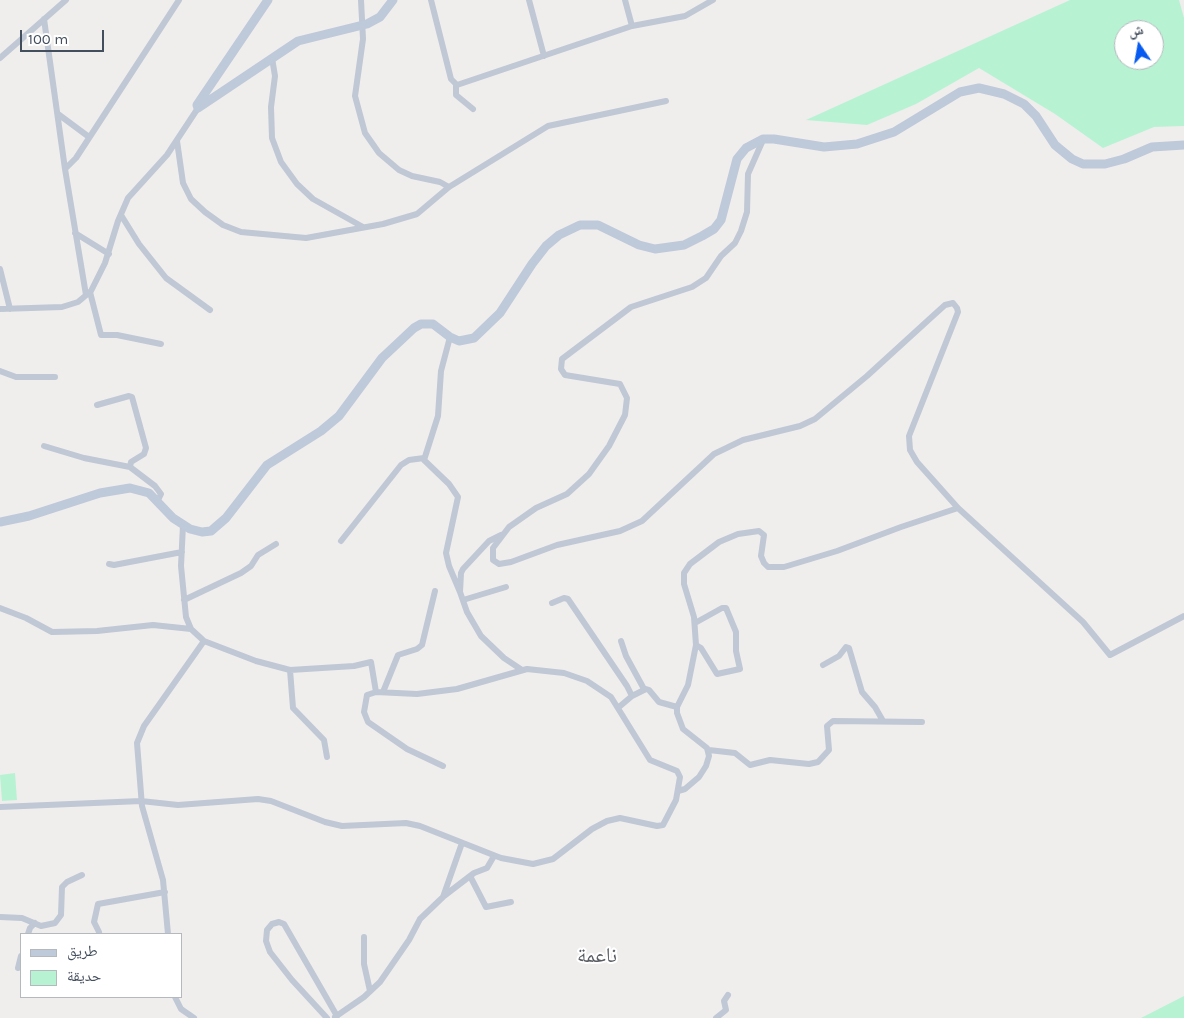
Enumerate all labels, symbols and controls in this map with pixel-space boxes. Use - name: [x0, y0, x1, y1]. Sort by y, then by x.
- scale bar: [22, 20, 106, 52]
- north arrow: [1114, 20, 1164, 70]
- text: ش: [1127, 21, 1145, 41]
- text: 100 m: [28, 30, 68, 48]
- legend: [20, 933, 182, 998]
- text: طريق: [67, 942, 98, 960]
- district label: ناعمة: [577, 943, 617, 969]
- text: حديقة: [67, 967, 101, 985]

